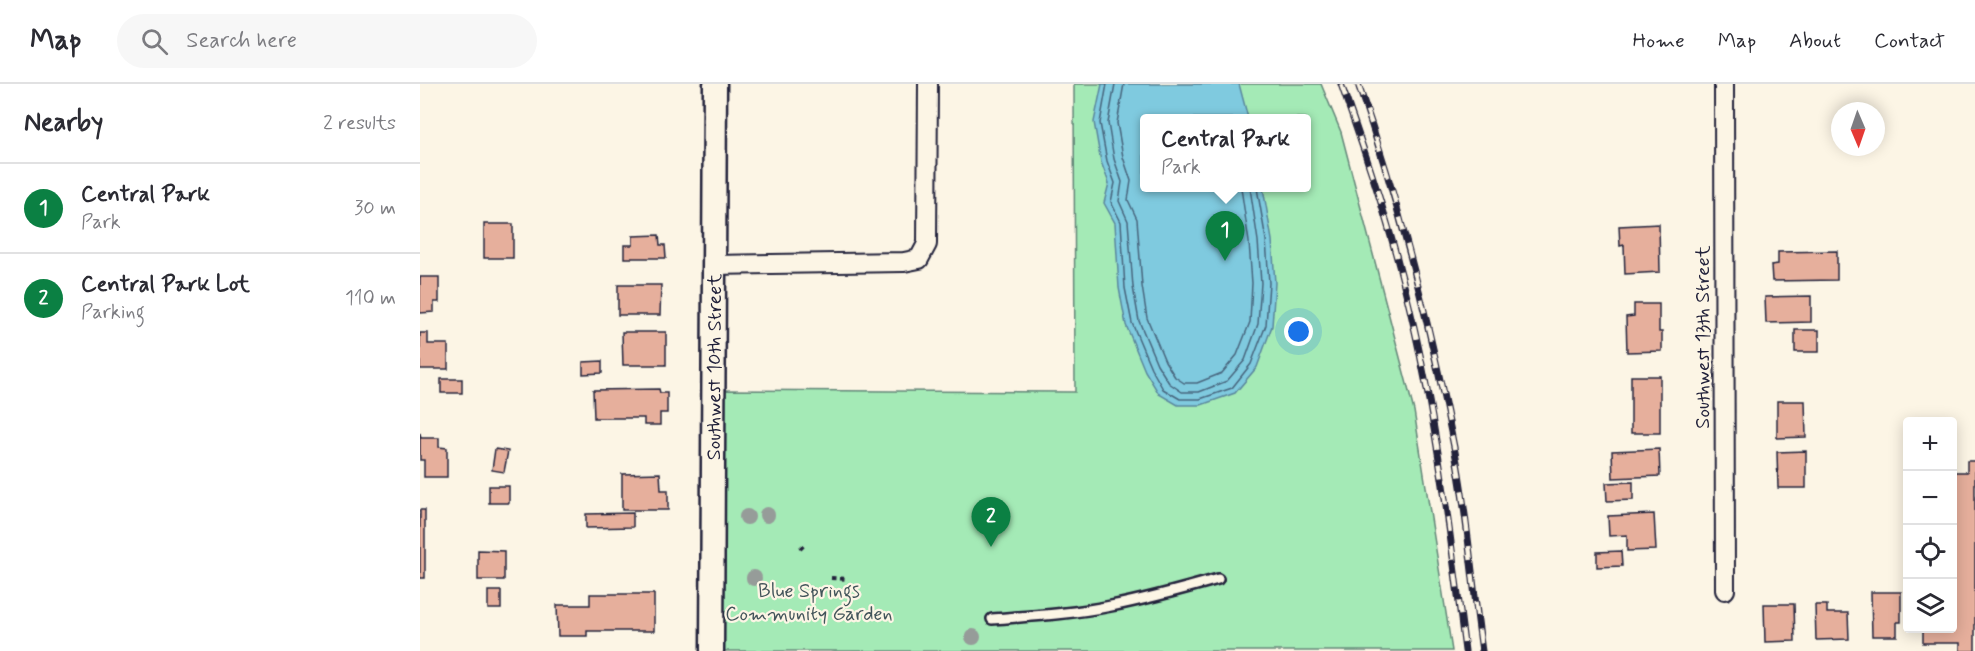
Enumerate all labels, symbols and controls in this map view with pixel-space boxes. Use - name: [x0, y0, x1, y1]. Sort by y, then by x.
- search box: [117, 14, 537, 68]
- text: Map: [30, 23, 81, 60]
- icon: search: [138, 25, 171, 58]
- text: Search here: [186, 27, 297, 55]
- text: Home: [1633, 27, 1685, 55]
- text: Map: [1718, 27, 1756, 55]
- text: About: [1789, 27, 1841, 55]
- text: Contact: [1874, 27, 1945, 55]
- north arrow: [1831, 102, 1885, 156]
- text: Nearby: [24, 106, 103, 140]
- text: 2 results: [323, 110, 396, 137]
- popup: [1140, 114, 1311, 192]
- text: Central Park: [1161, 126, 1290, 154]
- text: Park: [1161, 154, 1201, 181]
- text: Central Park: [81, 181, 210, 209]
- text: 1: [39, 195, 48, 222]
- text: 30 m: [354, 195, 396, 222]
- text: Park: [81, 209, 121, 236]
- pin: 1: [1206, 212, 1244, 261]
- street label: Southwest 13th Street: [1690, 245, 1717, 429]
- text: Central Park Lot: [81, 271, 250, 299]
- street label: Southwest 10th Street: [701, 274, 729, 460]
- text: 2: [39, 285, 48, 312]
- text: 110 m: [345, 285, 396, 312]
- text: Parking: [81, 299, 145, 326]
- your location: [1284, 317, 1313, 346]
- map controls: [1903, 417, 1957, 633]
- button: +: [1903, 417, 1957, 471]
- button: −: [1903, 471, 1957, 525]
- pin: 2: [972, 498, 1010, 547]
- button: locate: [1903, 525, 1957, 579]
- park label: Blue Springs Community Garden: [725, 578, 893, 628]
- button: layers: [1903, 579, 1957, 633]

